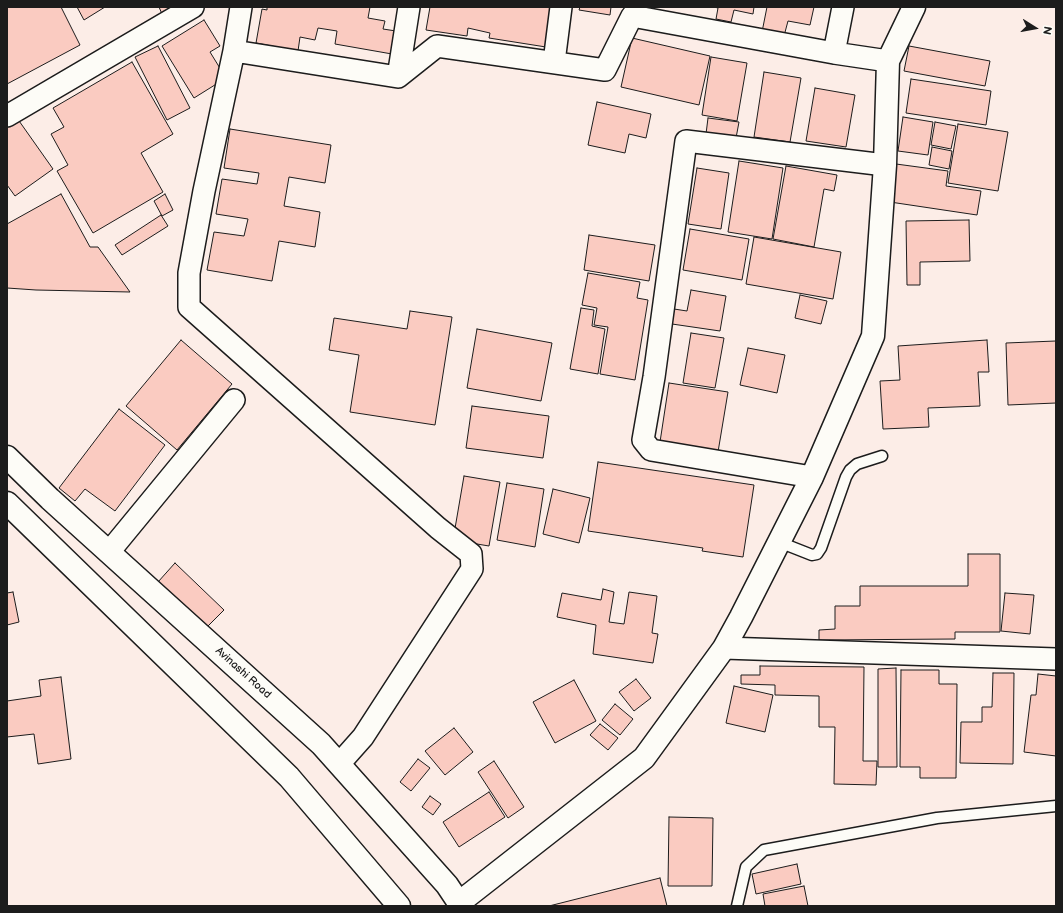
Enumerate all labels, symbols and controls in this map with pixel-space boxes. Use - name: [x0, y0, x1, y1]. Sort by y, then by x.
- north arrow: [1015, 8, 1055, 48]
- text: N: [1040, 25, 1054, 36]
- street label: Avinashi Road: [212, 645, 274, 701]

